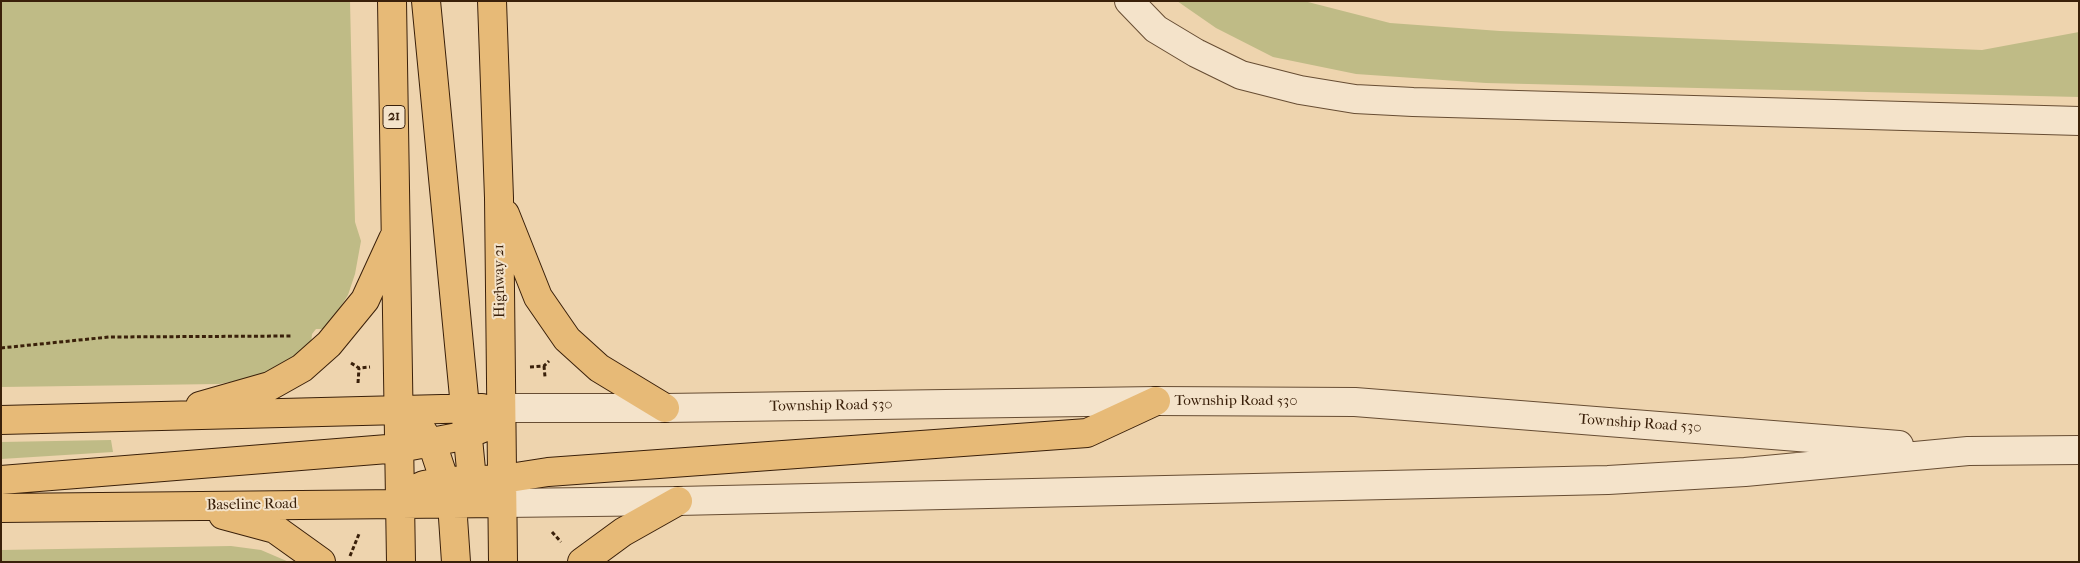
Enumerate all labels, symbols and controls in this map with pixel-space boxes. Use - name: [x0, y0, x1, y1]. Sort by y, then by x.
- road number: 21: [383, 105, 405, 128]
- street label: Highway 21: [490, 244, 510, 318]
- street label: Township Road 530: [1174, 392, 1298, 410]
- street label: Township Road 530: [769, 396, 893, 416]
- street label: Township Road 530: [1578, 411, 1702, 437]
- street label: Baseline Road: [206, 495, 298, 515]

